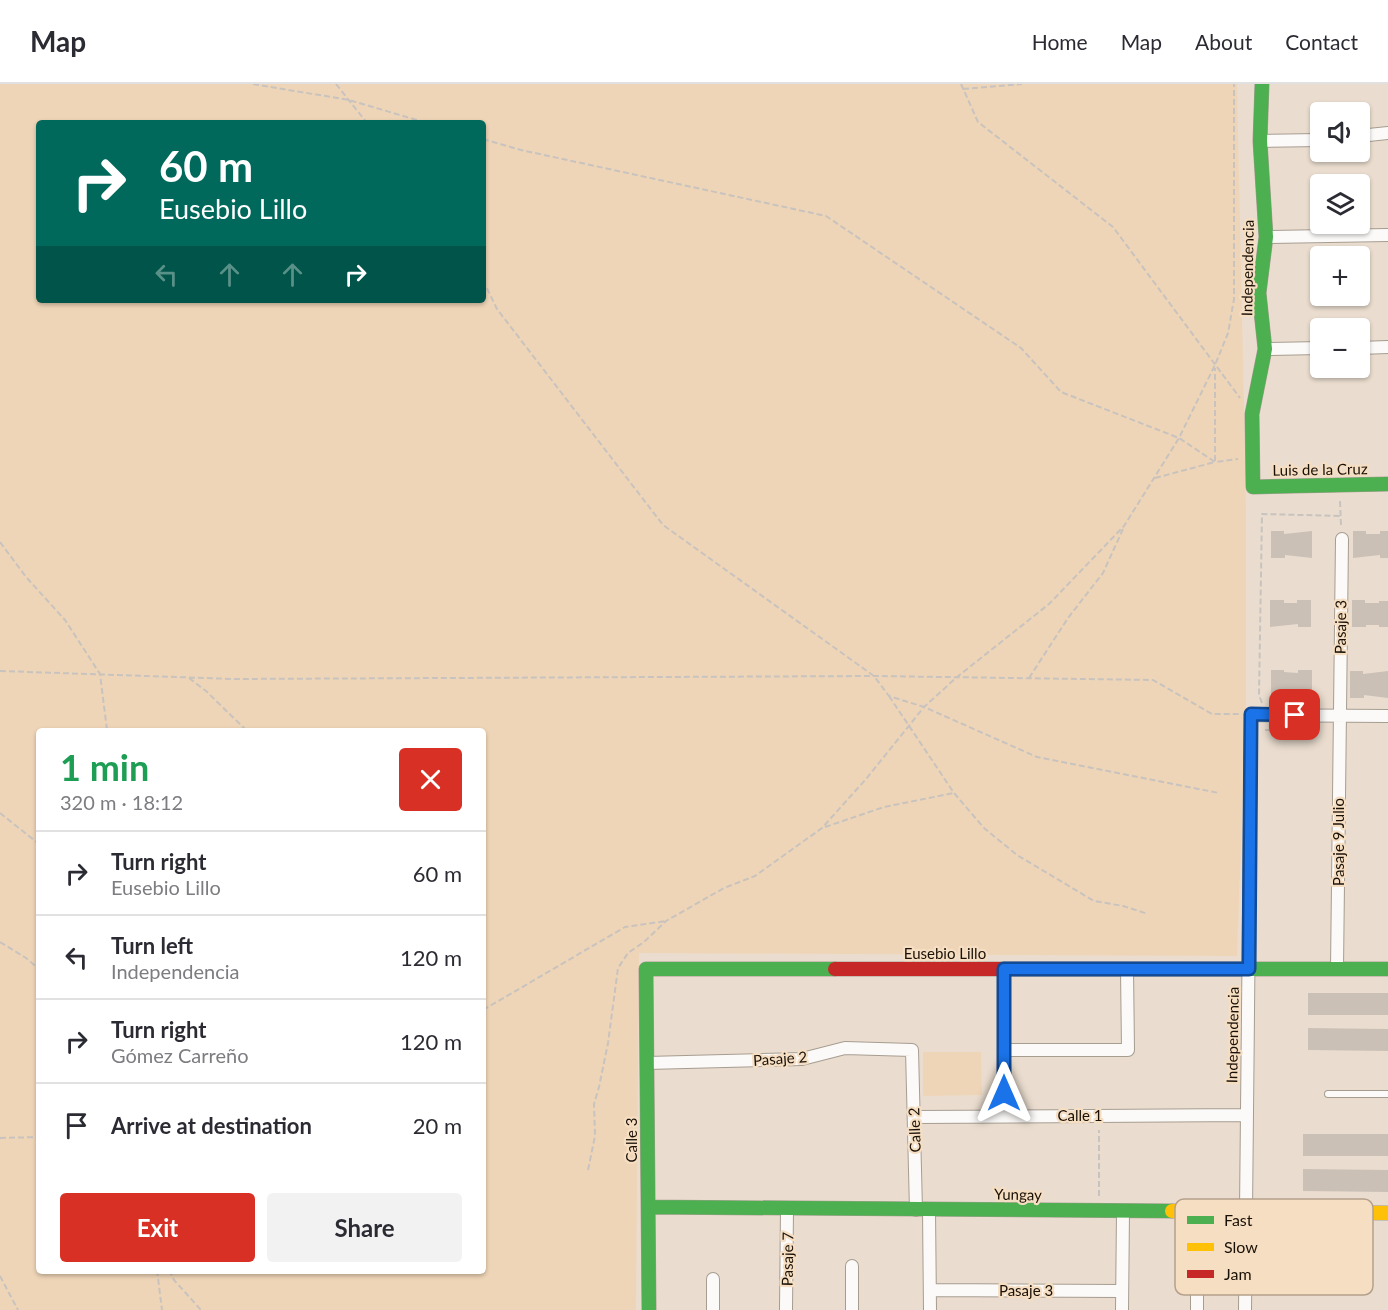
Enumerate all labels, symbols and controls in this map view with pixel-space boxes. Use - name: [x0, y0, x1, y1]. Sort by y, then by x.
- text: Map: [30, 24, 86, 58]
- text: Home: [1032, 29, 1088, 54]
- text: Map: [1121, 29, 1162, 54]
- text: About: [1195, 29, 1252, 54]
- text: Contact: [1285, 29, 1358, 54]
- map controls: [1310, 102, 1370, 378]
- button: sound: [1310, 102, 1370, 162]
- text: 60 m: [159, 141, 253, 191]
- icon: right: [60, 144, 138, 222]
- button: layers: [1310, 174, 1370, 234]
- text: Eusebio Lillo: [159, 192, 307, 225]
- street label: Independencia: [1237, 220, 1257, 316]
- button: +: [1310, 246, 1370, 306]
- icon: left: [150, 258, 183, 291]
- icon: ahead: [213, 258, 246, 291]
- icon: ahead: [276, 258, 309, 291]
- icon: right: [339, 258, 372, 291]
- button: −: [1310, 318, 1370, 378]
- street label: Luis de la Cruz: [1272, 459, 1368, 479]
- street label: Pasaje 3: [1331, 600, 1349, 654]
- pin: [1269, 689, 1320, 740]
- icon: arrive: [1278, 698, 1311, 731]
- text: 1 min: [60, 745, 149, 789]
- button: close: [399, 748, 462, 811]
- text: 320 m · 18:12: [60, 790, 183, 814]
- street label: Pasaje 9 Julio: [1329, 798, 1347, 886]
- text: Turn right: [111, 848, 206, 875]
- icon: right: [60, 857, 93, 890]
- text: 60 m: [413, 860, 462, 887]
- text: Eusebio Lillo: [111, 875, 221, 899]
- text: Turn left: [111, 932, 193, 959]
- icon: left: [60, 941, 93, 974]
- text: 120 m: [400, 944, 462, 971]
- street label: Eusebio Lillo: [904, 944, 986, 962]
- text: Independencia: [111, 959, 240, 983]
- street label: Independencia: [1222, 987, 1242, 1083]
- text: Turn right: [111, 1016, 206, 1043]
- icon: right: [60, 1025, 93, 1058]
- text: 120 m: [400, 1028, 462, 1055]
- text: Gómez Carreño: [111, 1043, 249, 1067]
- street label: Pasaje 2: [752, 1047, 808, 1069]
- position arrow: [972, 1061, 1036, 1125]
- street label: Calle 1: [1057, 1106, 1103, 1124]
- street label: Calle 2: [904, 1107, 924, 1153]
- icon: arrive: [60, 1109, 93, 1142]
- text: Arrive at destination: [111, 1112, 312, 1139]
- text: 20 m: [413, 1112, 462, 1139]
- street label: Calle 3: [622, 1117, 640, 1163]
- street label: Yungay: [994, 1185, 1042, 1203]
- button: Exit: [60, 1193, 255, 1262]
- button: Share: [267, 1193, 462, 1262]
- legend: [1175, 1199, 1373, 1295]
- text: Fast: [1224, 1210, 1253, 1229]
- street label: Pasaje 7: [778, 1231, 796, 1286]
- text: Slow: [1224, 1237, 1258, 1256]
- text: Jam: [1224, 1264, 1252, 1283]
- street label: Pasaje 3: [999, 1281, 1053, 1299]

